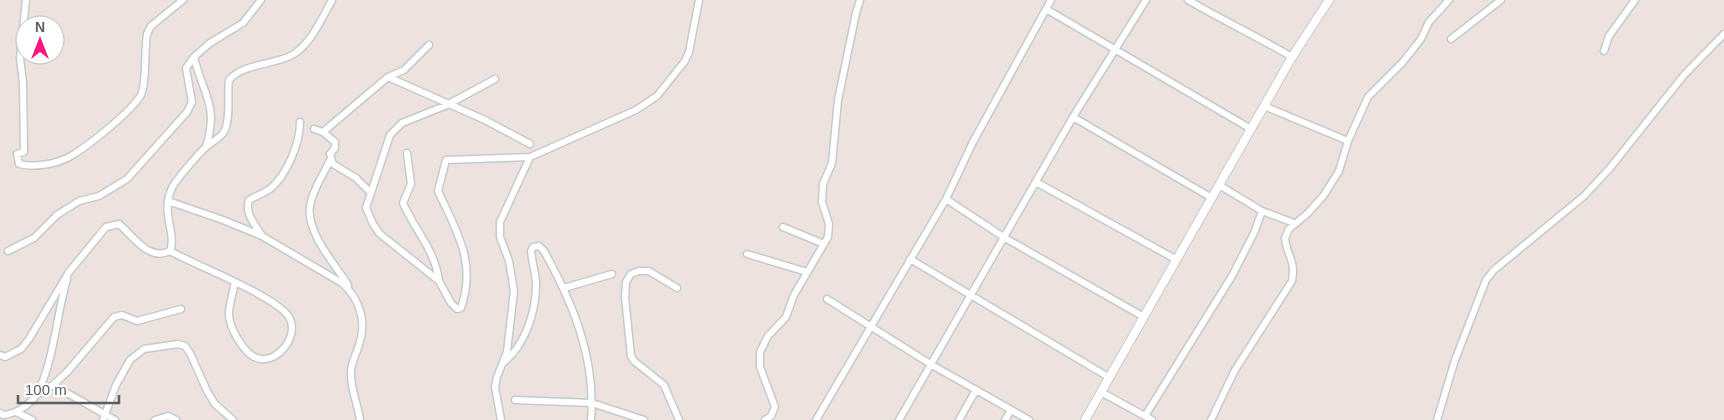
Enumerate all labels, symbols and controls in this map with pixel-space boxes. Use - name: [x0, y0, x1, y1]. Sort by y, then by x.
- north arrow: [15, 15, 65, 65]
- text: N: [35, 19, 45, 35]
- scale bar: [18, 372, 119, 404]
- text: 100 m: [25, 381, 67, 398]

